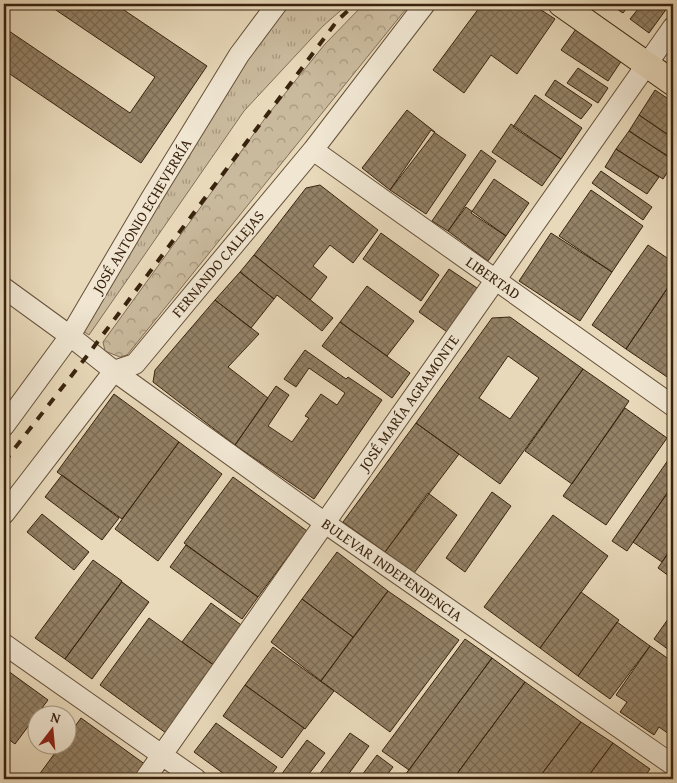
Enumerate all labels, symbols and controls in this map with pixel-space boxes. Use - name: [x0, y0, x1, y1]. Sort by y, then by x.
- street label: JOSÉ ANTONIO ECHEVERRÍA: [86, 134, 196, 299]
- street label: FERNANDO CALLEJAS: [167, 206, 269, 322]
- street label: LIBERTAD: [462, 251, 525, 304]
- street label: JOSÉ MARÍA AGRAMONTE: [352, 330, 464, 477]
- street label: BULEVAR INDEPENDENCIA: [318, 513, 467, 626]
- north arrow: [28, 706, 78, 756]
- text: N: [48, 707, 63, 729]

